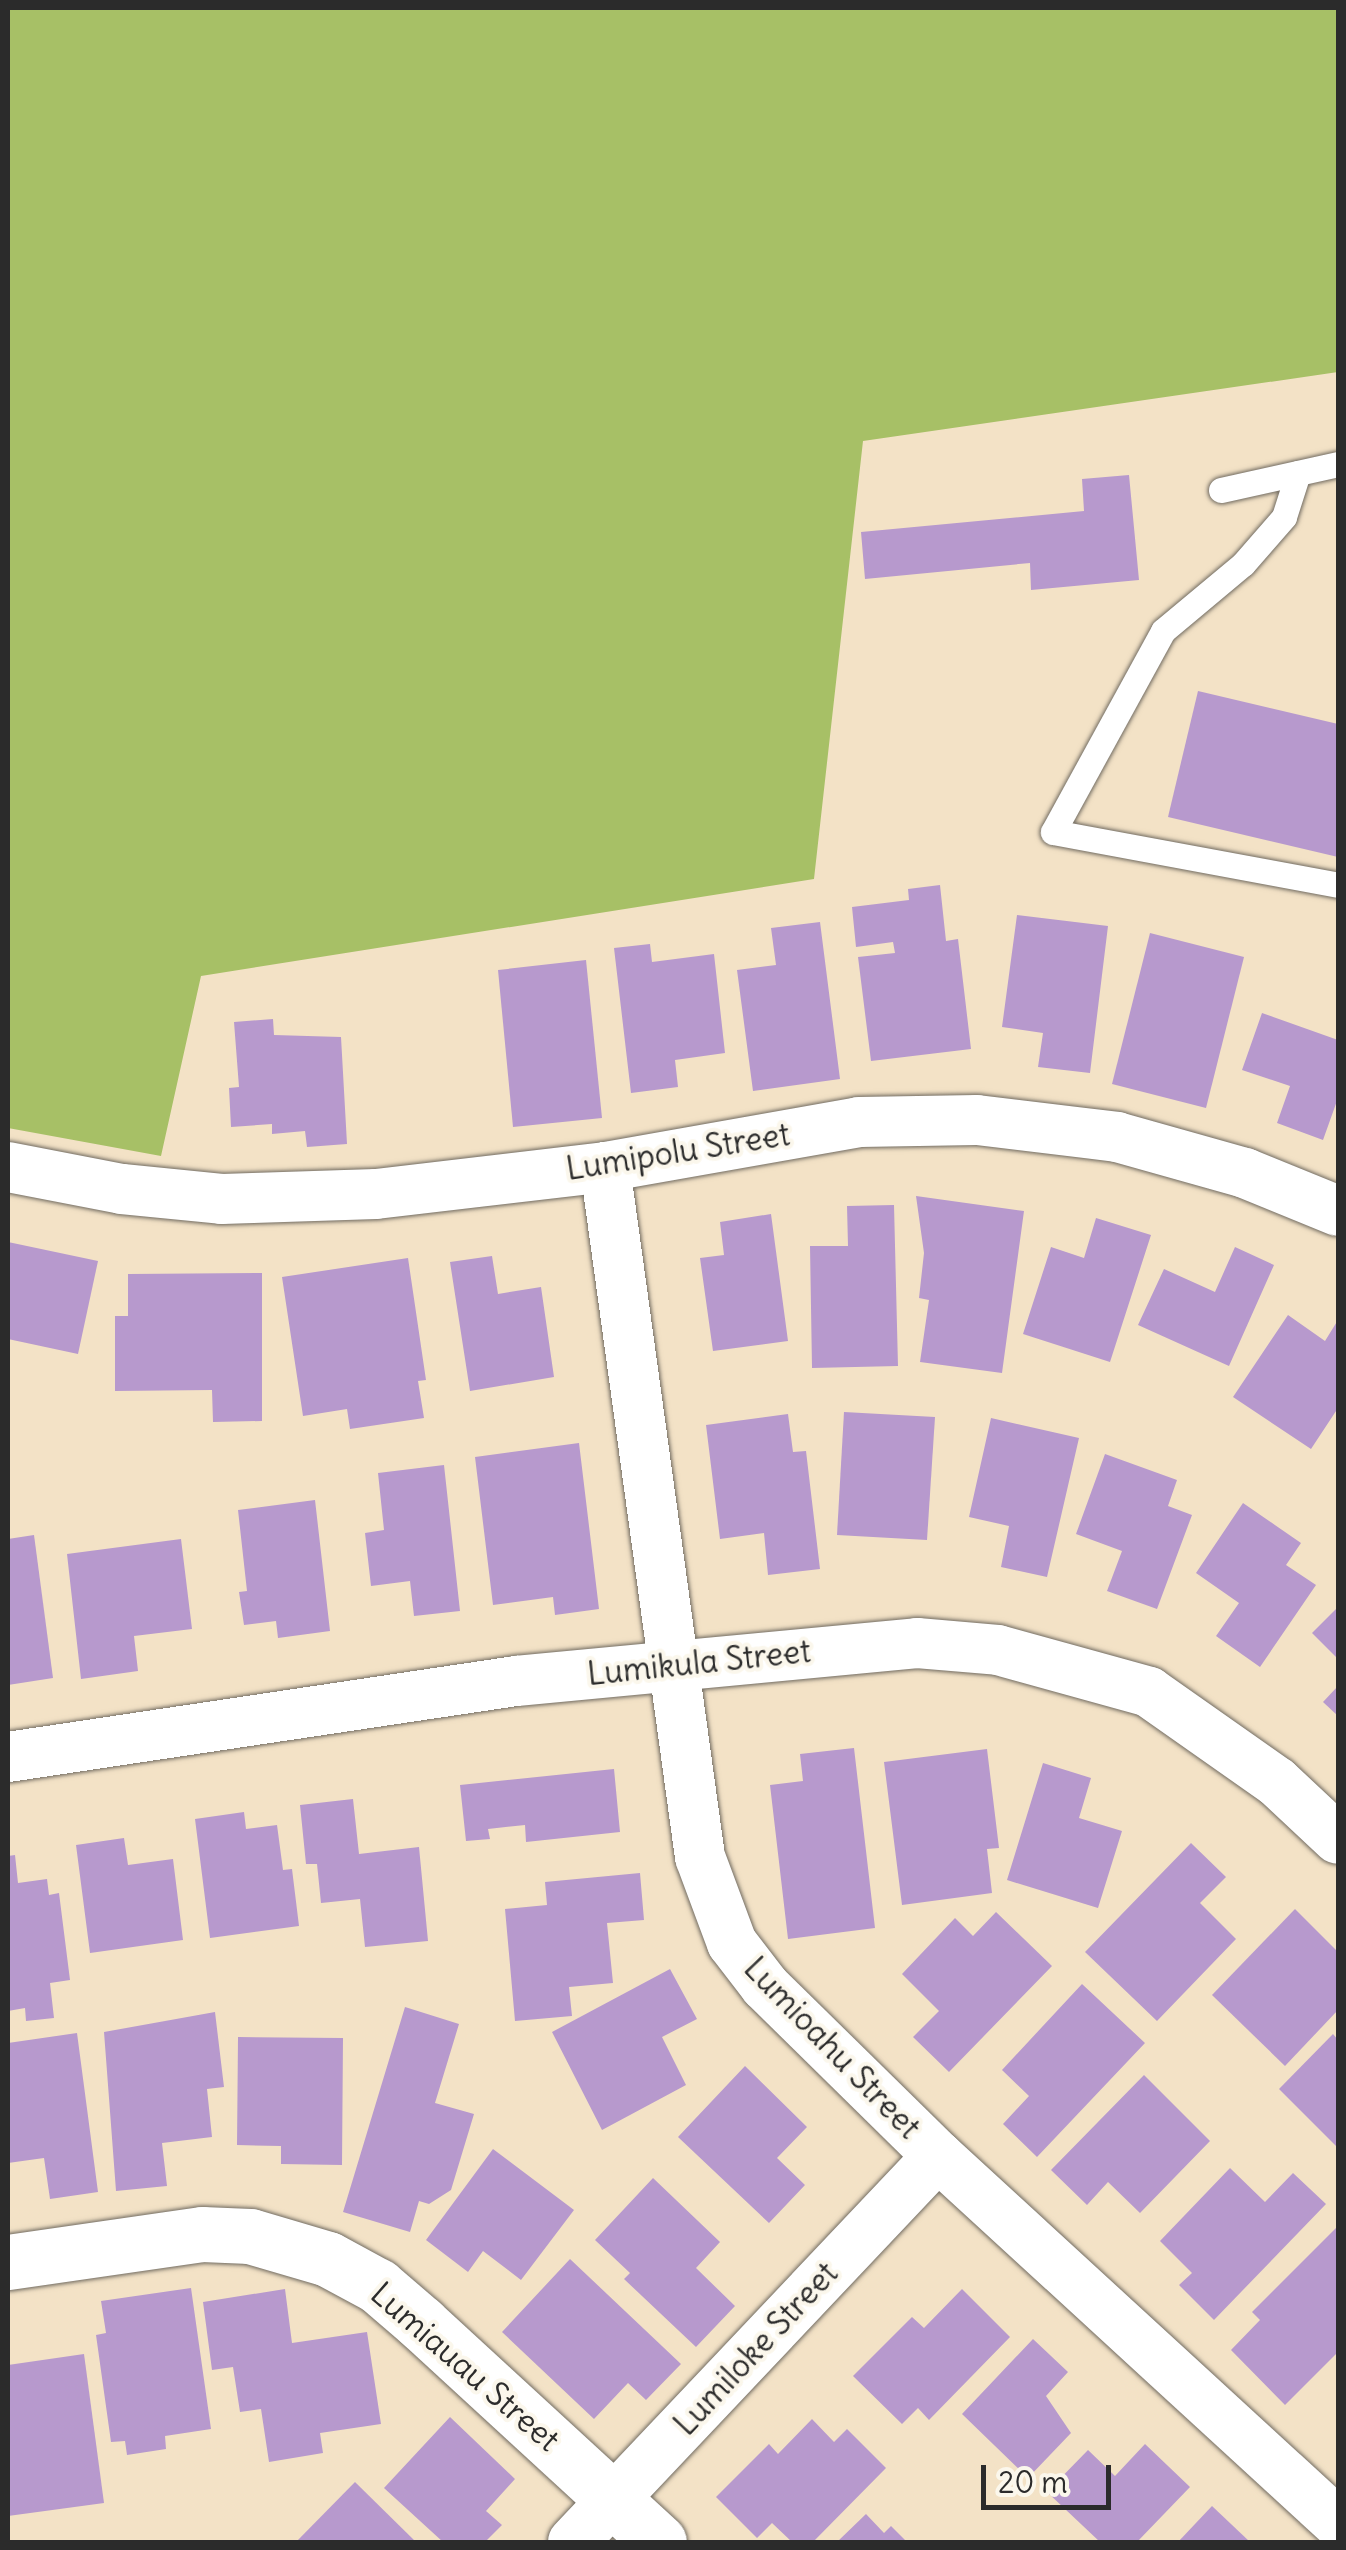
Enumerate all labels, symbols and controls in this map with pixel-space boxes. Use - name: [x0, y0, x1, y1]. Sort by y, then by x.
- street label: Lumipolu Street: [563, 1115, 793, 1189]
- street label: Lumikula Street: [585, 1632, 813, 1694]
- street label: Lumioahu Street: [736, 1949, 928, 2147]
- street label: Lumiloke Street: [666, 2255, 846, 2443]
- street label: Lumiauau Street: [363, 2275, 567, 2459]
- scale bar: [986, 2445, 1116, 2507]
- text: 20 m: [998, 2463, 1068, 2501]

